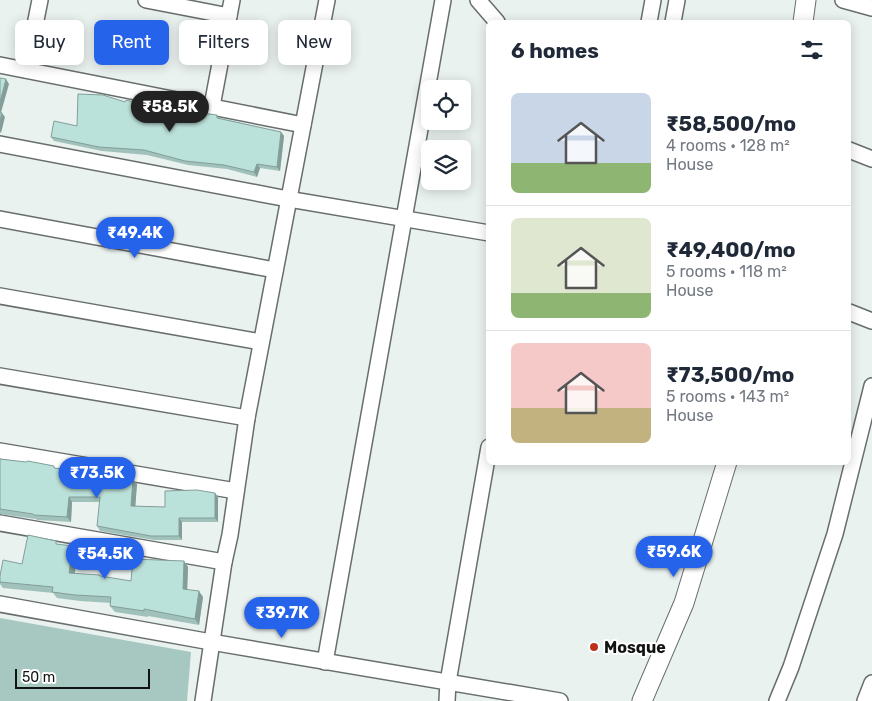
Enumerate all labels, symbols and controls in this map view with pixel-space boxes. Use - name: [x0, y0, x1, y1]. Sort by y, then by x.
- chip: Buy: [15, 20, 84, 65]
- chip: Rent: [94, 20, 169, 65]
- chip: Filters: [179, 20, 268, 65]
- chip: New: [278, 20, 351, 65]
- icon: filters: [798, 36, 826, 64]
- text: 6 homes: [511, 38, 599, 63]
- map controls: [421, 80, 471, 190]
- button: locate: [421, 80, 471, 130]
- pin: ₹58.5K: [129, 90, 211, 133]
- text: ₹58.5K: [142, 97, 198, 116]
- text: ₹58,500/mo: [666, 111, 796, 136]
- icon: home: [551, 113, 611, 173]
- text: 4 rooms · 128 m²: [666, 136, 790, 155]
- button: layers: [421, 140, 471, 190]
- text: House: [666, 155, 713, 174]
- pin: ₹49.4K: [94, 216, 176, 259]
- text: ₹49.4K: [107, 223, 163, 242]
- text: ₹49,400/mo: [666, 237, 796, 262]
- icon: home: [551, 238, 611, 298]
- text: 5 rooms · 118 m²: [666, 262, 787, 281]
- text: House: [666, 281, 713, 300]
- text: ₹73,500/mo: [666, 362, 794, 387]
- icon: home: [551, 363, 611, 423]
- text: 5 rooms · 143 m²: [666, 387, 789, 406]
- text: House: [666, 406, 713, 425]
- pin: ₹73.5K: [56, 456, 138, 499]
- text: ₹73.5K: [70, 463, 124, 482]
- pin: ₹59.6K: [633, 536, 715, 578]
- pin: ₹54.5K: [64, 538, 146, 580]
- text: ₹59.6K: [647, 542, 701, 561]
- text: ₹54.5K: [77, 544, 133, 563]
- pin: ₹39.7K: [241, 596, 323, 639]
- text: ₹39.7K: [255, 603, 309, 622]
- place label: Mosque: [604, 638, 666, 657]
- marker: Mosque: [588, 641, 600, 653]
- scale bar: [15, 666, 150, 689]
- text: 50 m: [22, 669, 55, 686]

